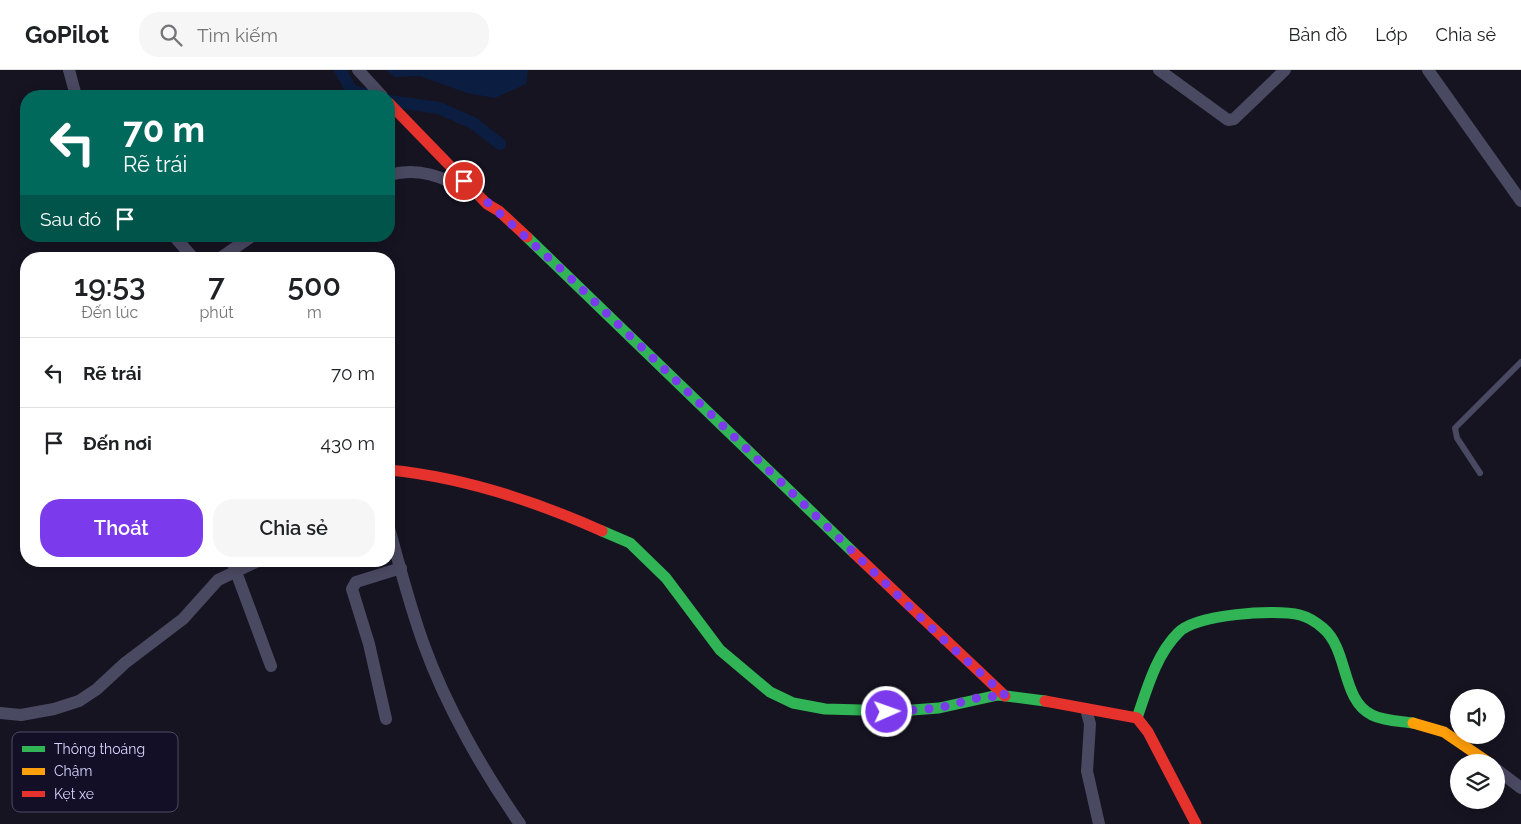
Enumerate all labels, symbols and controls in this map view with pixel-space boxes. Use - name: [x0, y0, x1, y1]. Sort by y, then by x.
- search box: [139, 12, 489, 57]
- text: GoPilot: [25, 20, 109, 49]
- icon: search: [157, 21, 185, 49]
- text: Tìm kiếm: [197, 24, 278, 46]
- text: Bản đồ: [1288, 24, 1347, 45]
- text: Lớp: [1375, 24, 1408, 45]
- text: Chia sẻ: [1436, 24, 1496, 45]
- text: 70 m: [123, 109, 205, 150]
- icon: left: [40, 110, 105, 175]
- text: Rẽ trái: [123, 151, 187, 177]
- pin: [443, 160, 485, 202]
- icon: arrive: [450, 167, 478, 195]
- icon: arrive: [111, 205, 139, 233]
- text: Sau đó: [40, 208, 101, 230]
- text: 19:53: [74, 268, 146, 303]
- text: 7: [208, 268, 225, 303]
- text: 500: [288, 268, 341, 303]
- text: Đến lúc: [81, 303, 138, 322]
- text: phút: [200, 303, 234, 322]
- text: m: [307, 303, 322, 322]
- icon: left: [40, 359, 68, 387]
- text: Rẽ trái: [83, 362, 142, 384]
- text: 70 m: [331, 362, 375, 384]
- icon: arrive: [40, 429, 68, 457]
- text: Đến nơi: [83, 432, 152, 454]
- text: 430 m: [321, 432, 375, 454]
- button: Thoát: [40, 499, 203, 557]
- button: Chia sẻ: [213, 499, 375, 557]
- position arrow: [860, 685, 912, 737]
- map controls: [1450, 689, 1505, 809]
- button: sound: [1450, 689, 1505, 744]
- legend: [12, 732, 178, 812]
- text: Thông thoáng: [54, 741, 145, 757]
- button: layers: [1450, 754, 1505, 809]
- text: Chậm: [54, 763, 92, 779]
- text: Kẹt xe: [54, 786, 94, 802]

